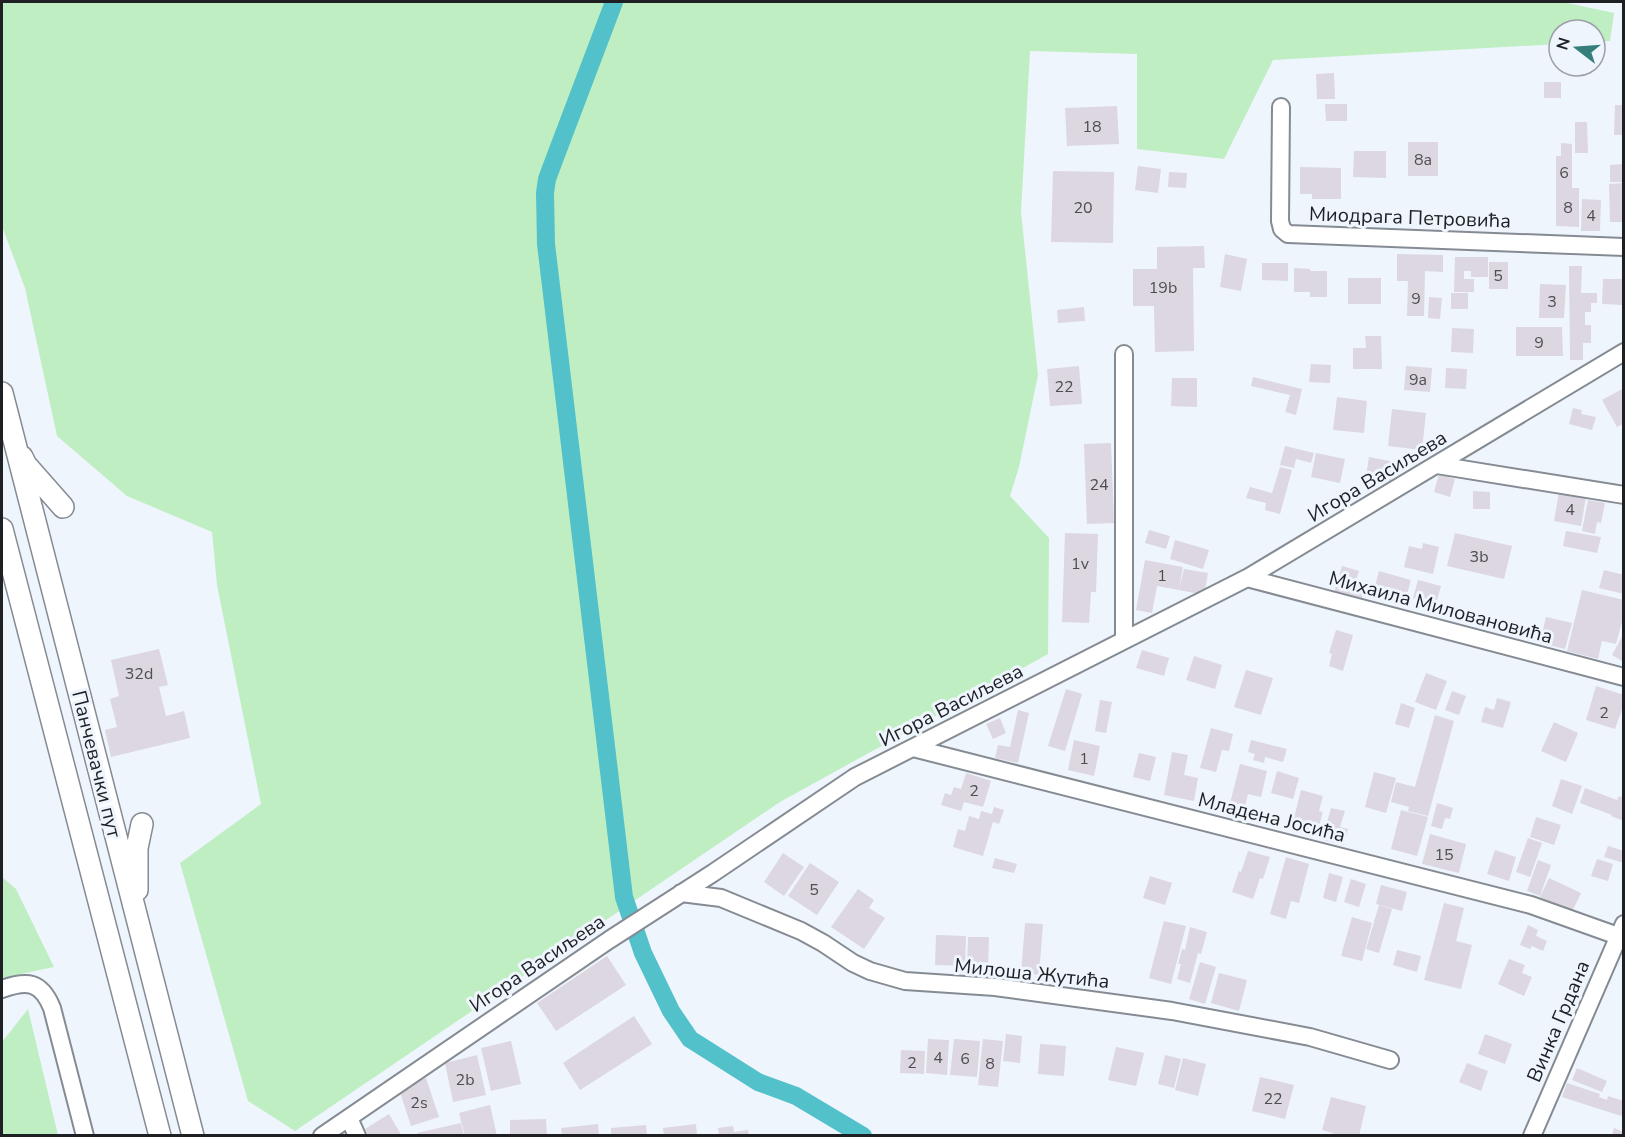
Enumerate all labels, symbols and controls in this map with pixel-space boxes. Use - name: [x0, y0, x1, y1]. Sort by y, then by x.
- north arrow: [1547, 18, 1607, 78]
- text: N: [1551, 35, 1576, 53]
- house number: 18: [1082, 116, 1102, 138]
- house number: 8a: [1414, 149, 1432, 171]
- house number: 6: [1559, 162, 1569, 184]
- house number: 20: [1073, 197, 1093, 219]
- house number: 8: [1563, 197, 1573, 219]
- street label: Миодрага Петровића: [1308, 200, 1511, 235]
- house number: 4: [1586, 205, 1596, 227]
- house number: 5: [1493, 265, 1503, 287]
- house number: 19b: [1149, 277, 1177, 299]
- house number: 9: [1411, 288, 1421, 310]
- house number: 3: [1547, 291, 1557, 313]
- house number: 9: [1534, 332, 1544, 354]
- house number: 9a: [1409, 369, 1427, 391]
- house number: 22: [1054, 376, 1074, 398]
- street label: Игора Васиљева: [1303, 424, 1452, 529]
- house number: 24: [1089, 474, 1109, 496]
- house number: 4: [1565, 499, 1575, 521]
- house number: 3b: [1470, 546, 1488, 568]
- house number: 1v: [1071, 553, 1090, 575]
- house number: 1: [1157, 565, 1167, 587]
- street label: Михаила Миловановића: [1326, 565, 1556, 650]
- street label: Игора Васиљева: [875, 658, 1028, 753]
- house number: 32d: [125, 663, 153, 685]
- street label: Панчевачки пут: [65, 688, 128, 841]
- house number: 2: [1599, 702, 1609, 724]
- house number: 1: [1079, 748, 1089, 770]
- house number: 2: [969, 780, 979, 802]
- street label: Младена Јосића: [1195, 786, 1348, 849]
- house number: 15: [1434, 844, 1454, 866]
- house number: 5: [809, 879, 819, 901]
- street label: Игора Васиљева: [464, 908, 610, 1019]
- street label: Милоша Жутића: [953, 952, 1111, 995]
- street label: Винка Грдана: [1521, 956, 1596, 1086]
- house number: 4: [933, 1047, 943, 1069]
- house number: 6: [960, 1048, 970, 1070]
- house number: 2: [907, 1052, 917, 1074]
- house number: 8: [985, 1053, 995, 1075]
- house number: 2b: [456, 1069, 474, 1091]
- house number: 22: [1263, 1088, 1283, 1110]
- house number: 2s: [410, 1092, 428, 1114]

